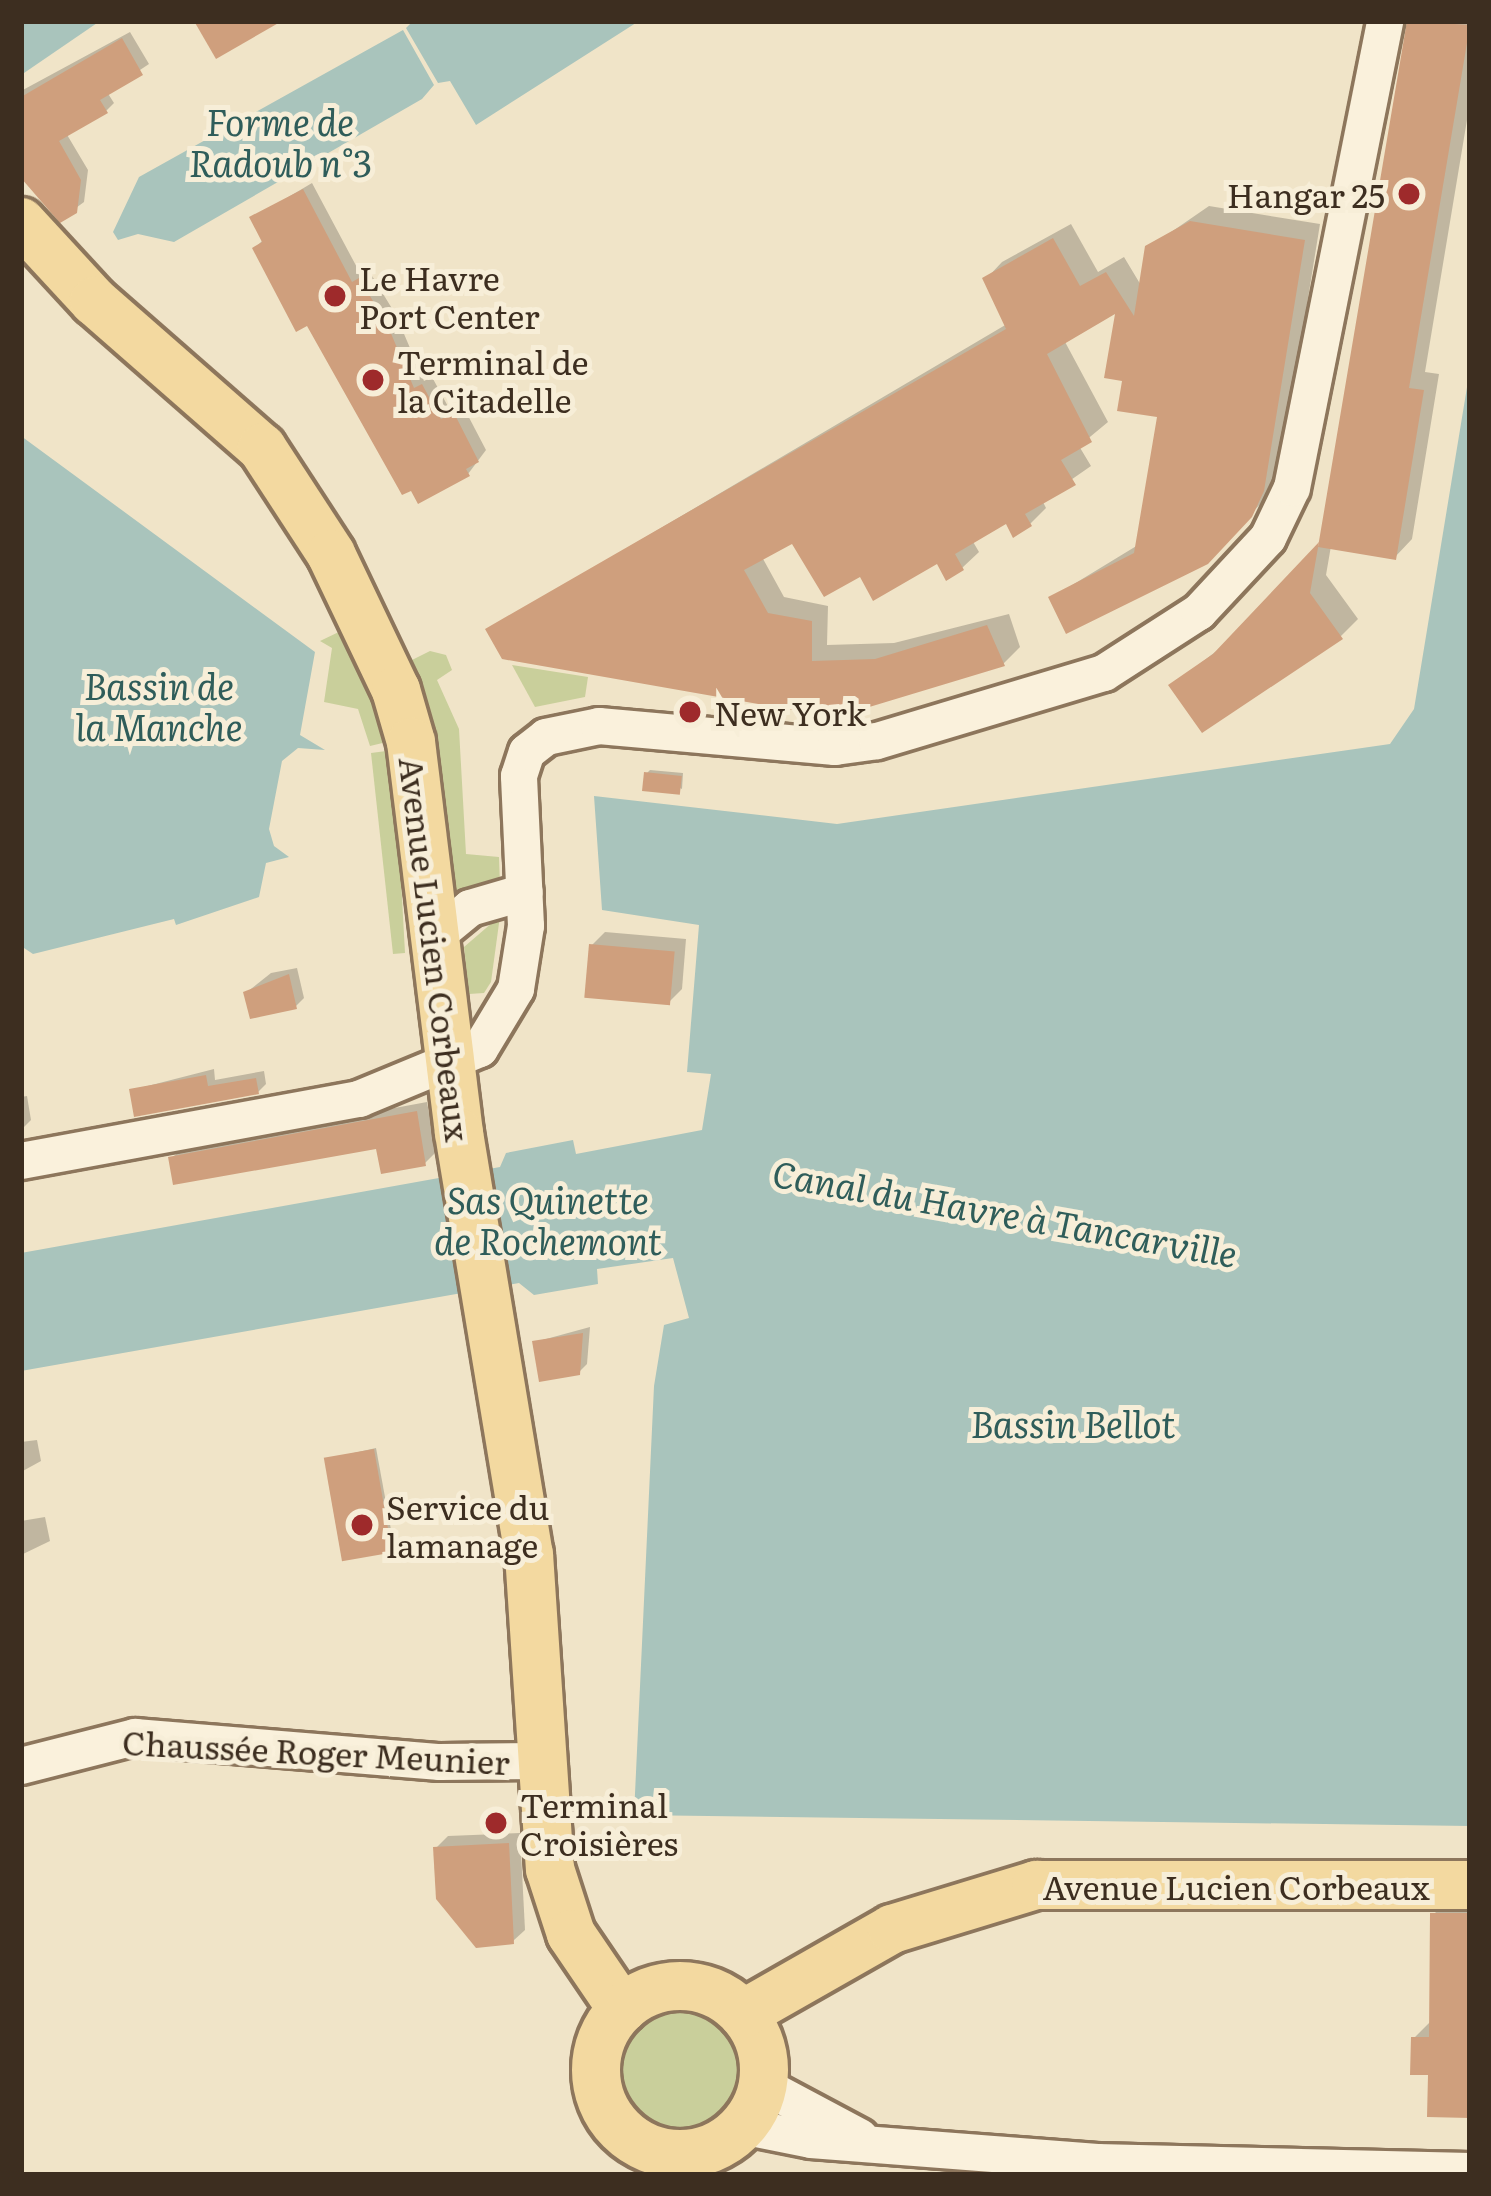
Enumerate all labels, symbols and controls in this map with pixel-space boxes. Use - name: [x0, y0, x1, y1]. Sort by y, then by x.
- water label: Forme de Radoub n°3: [189, 98, 371, 183]
- place label: Hangar 25: [1227, 174, 1385, 214]
- marker: Hangar 25: [1396, 181, 1422, 207]
- place label: Le Havre Port Center: [359, 257, 540, 335]
- marker: Le Havre Port Center: [322, 283, 348, 309]
- place label: Terminal de la Citadelle: [397, 341, 589, 419]
- marker: Terminal de la Citadelle: [360, 367, 386, 393]
- water label: Bassin de la Manche: [75, 662, 243, 747]
- place label: New York: [714, 692, 866, 732]
- marker: New York: [677, 699, 703, 725]
- street label: Avenue Lucien Corbeaux: [393, 754, 479, 1144]
- water label: Canal du Havre à Tancarville: [769, 1150, 1241, 1274]
- water label: Sas Quinette de Rochemont: [434, 1176, 662, 1261]
- water label: Bassin Bellot: [970, 1401, 1176, 1445]
- place label: Service du lamanage: [386, 1486, 549, 1564]
- marker: Service du lamanage: [349, 1512, 375, 1538]
- street label: Chaussée Roger Meunier: [121, 1721, 511, 1781]
- place label: Terminal Croisières: [520, 1784, 678, 1862]
- marker: Terminal Croisières: [483, 1810, 509, 1836]
- street label: Avenue Lucien Corbeaux: [1042, 1866, 1430, 1906]

